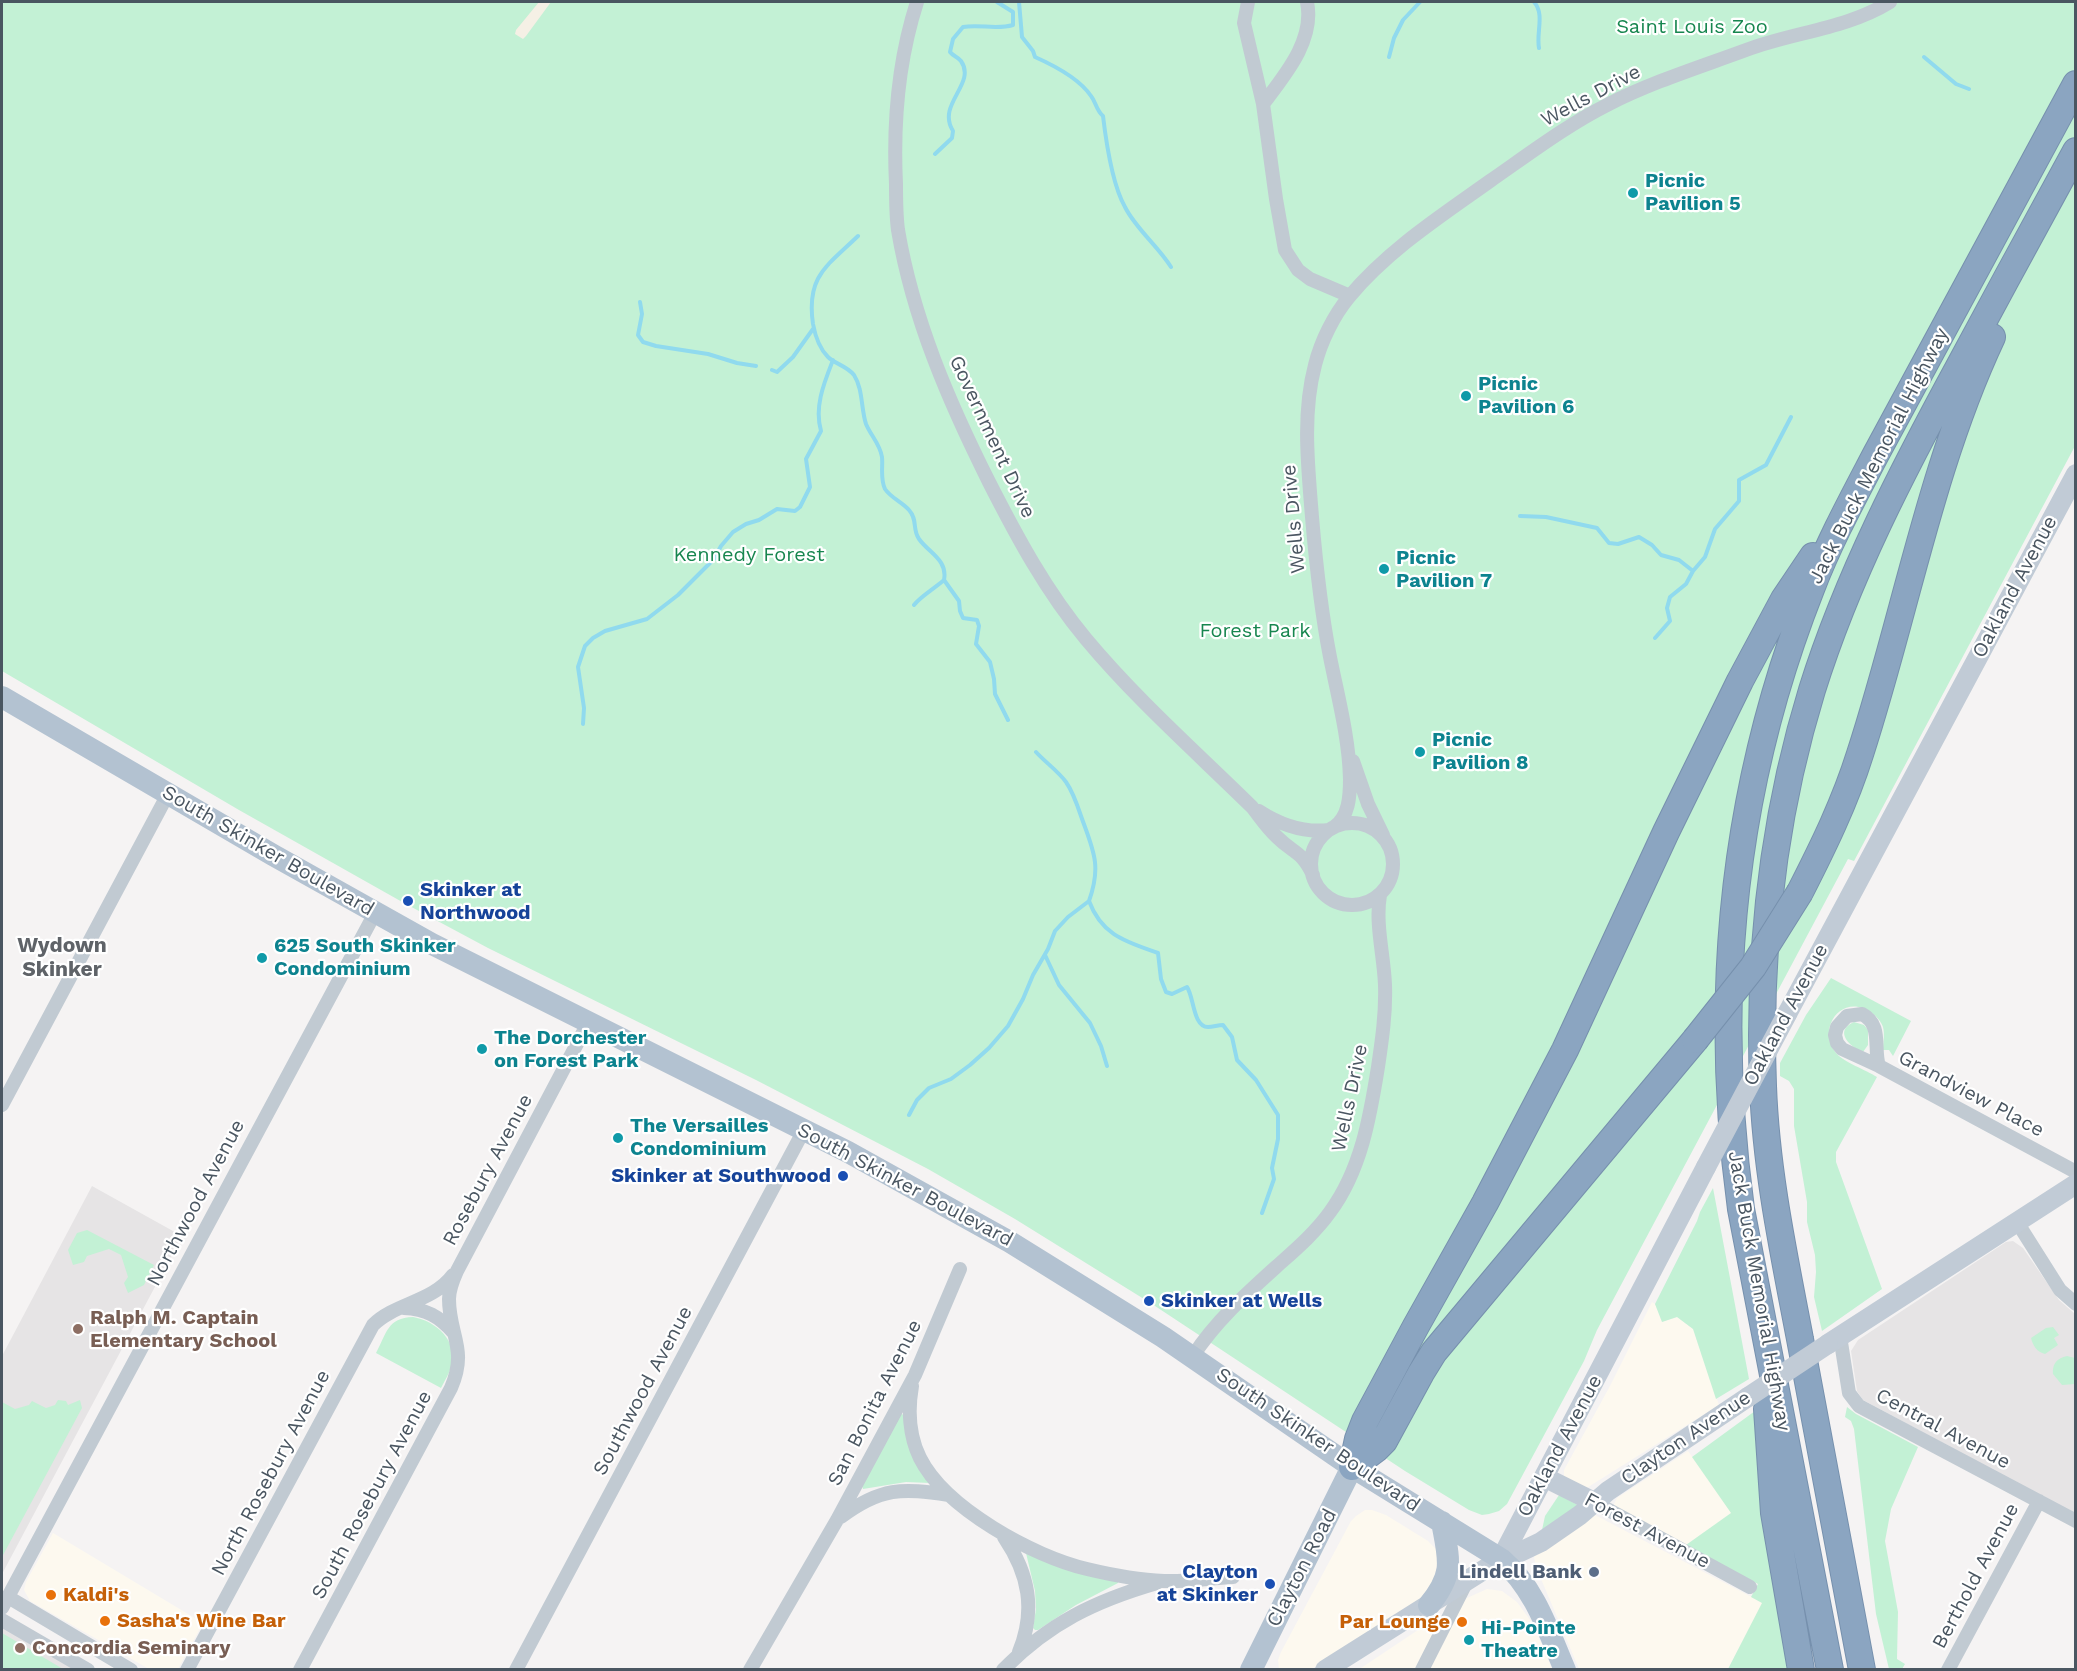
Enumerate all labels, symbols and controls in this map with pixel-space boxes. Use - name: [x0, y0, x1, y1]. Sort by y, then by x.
- park label: Saint Louis Zoo: [1616, 15, 1768, 39]
- street label: Wells Drive: [1537, 60, 1645, 132]
- place label: Picnic Pavilion 5: [1645, 169, 1741, 216]
- marker: Picnic Pavilion 5: [1626, 186, 1640, 200]
- street label: Jack Buck Memorial Highway: [1804, 324, 1954, 588]
- street label: Government Drive: [944, 352, 1040, 522]
- place label: Picnic Pavilion 6: [1478, 372, 1574, 419]
- marker: Picnic Pavilion 6: [1459, 389, 1473, 403]
- street label: Wells Drive: [1277, 463, 1311, 575]
- street label: Oakland Avenue: [1967, 512, 2063, 662]
- park label: Kennedy Forest: [673, 543, 825, 567]
- place label: Picnic Pavilion 7: [1396, 546, 1492, 593]
- marker: Picnic Pavilion 7: [1377, 562, 1391, 576]
- park label: Forest Park: [1199, 619, 1311, 643]
- place label: Picnic Pavilion 8: [1432, 728, 1529, 775]
- marker: Picnic Pavilion 8: [1413, 745, 1427, 759]
- street label: South Skinker Boulevard: [158, 780, 378, 922]
- place label: Skinker at Northwood: [420, 878, 531, 925]
- marker: Skinker at Northwood: [401, 894, 415, 908]
- district label: Wydown Skinker: [17, 933, 107, 983]
- place label: 625 South Skinker Condominium: [274, 934, 456, 981]
- street label: Oakland Avenue: [1738, 940, 1834, 1090]
- marker: 625 South Skinker Condominium: [255, 951, 269, 965]
- place label: The Dorchester on Forest Park: [494, 1026, 646, 1073]
- marker: The Dorchester on Forest Park: [475, 1042, 489, 1056]
- street label: Wells Drive: [1327, 1042, 1373, 1154]
- street label: Grandview Place: [1894, 1045, 2048, 1143]
- street label: Rosebury Avenue: [438, 1090, 538, 1250]
- place label: The Versailles Condominium: [630, 1114, 768, 1161]
- street label: Northwood Avenue: [142, 1116, 250, 1290]
- street label: South Skinker Boulevard: [793, 1118, 1017, 1252]
- marker: The Versailles Condominium: [611, 1131, 625, 1145]
- street label: Jack Buck Memorial Highway: [1723, 1149, 1795, 1433]
- place label: Skinker at Southwood: [611, 1164, 831, 1188]
- marker: Skinker at Southwood: [836, 1169, 850, 1183]
- place label: Skinker at Wells: [1161, 1289, 1322, 1313]
- marker: Skinker at Wells: [1142, 1294, 1156, 1308]
- street label: Southwood Avenue: [588, 1302, 698, 1480]
- place label: Ralph M. Captain Elementary School: [90, 1306, 277, 1353]
- street label: San Bonita Avenue: [823, 1316, 927, 1490]
- marker: Ralph M. Captain Elementary School: [71, 1322, 85, 1336]
- street label: South Skinker Boulevard: [1212, 1363, 1424, 1517]
- street label: North Rosebury Avenue: [207, 1366, 335, 1580]
- street label: Oakland Avenue: [1512, 1371, 1608, 1521]
- street label: Central Avenue: [1872, 1383, 2014, 1475]
- street label: Clayton Avenue: [1617, 1386, 1755, 1490]
- street label: South Rosebury Avenue: [307, 1387, 437, 1603]
- street label: Forest Avenue: [1580, 1488, 1714, 1574]
- street label: Berthold Avenue: [1928, 1499, 2024, 1653]
- street label: Clayton Road: [1262, 1505, 1342, 1631]
- place label: Clayton at Skinker: [1157, 1560, 1258, 1607]
- place label: Lindell Bank: [1459, 1560, 1582, 1584]
- marker: Lindell Bank: [1587, 1565, 1601, 1579]
- marker: Clayton at Skinker: [1263, 1577, 1277, 1591]
- place label: Kaldi's: [63, 1583, 129, 1607]
- marker: Kaldi's: [44, 1588, 58, 1602]
- place label: Sasha's Wine Bar: [117, 1609, 286, 1633]
- place label: Par Lounge: [1339, 1610, 1450, 1634]
- marker: Sasha's Wine Bar: [98, 1614, 112, 1628]
- marker: Par Lounge: [1455, 1615, 1469, 1629]
- place label: Hi-Pointe Theatre: [1481, 1616, 1576, 1663]
- marker: Hi-Pointe Theatre: [1462, 1633, 1476, 1647]
- place label: Concordia Seminary: [32, 1636, 230, 1660]
- marker: Concordia Seminary: [13, 1641, 27, 1655]

